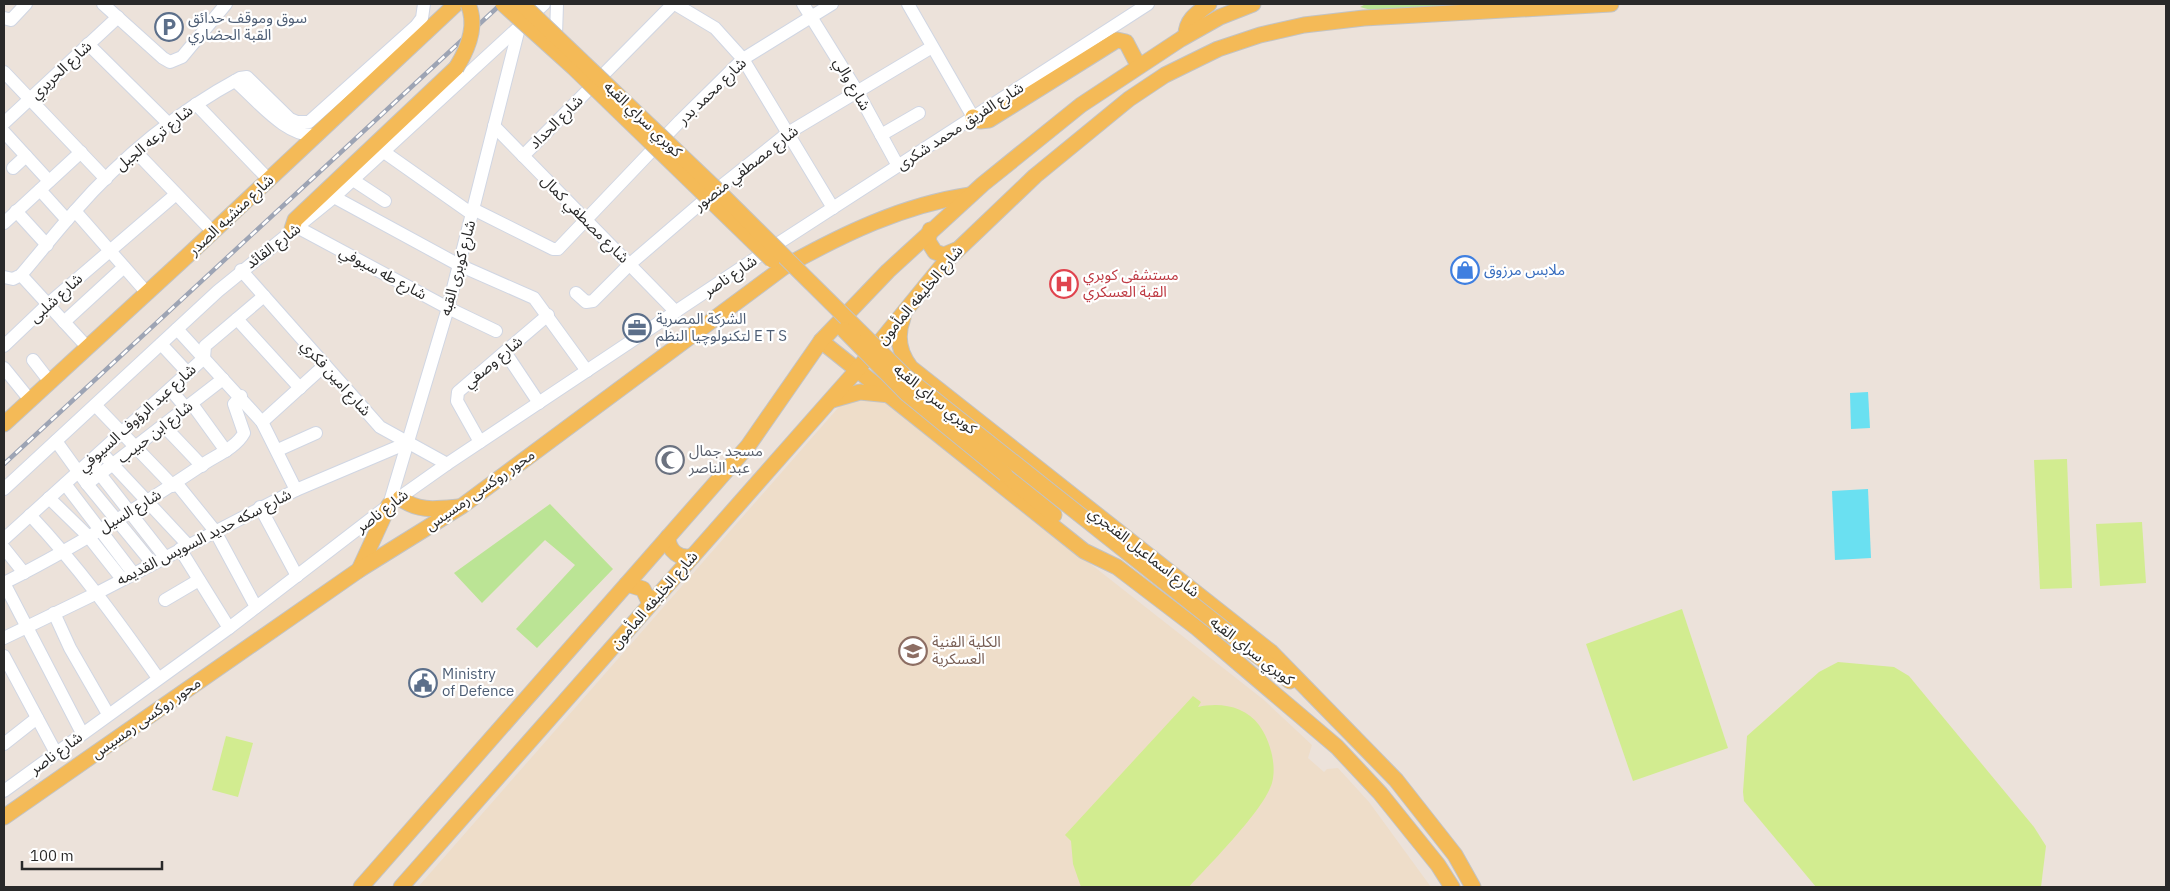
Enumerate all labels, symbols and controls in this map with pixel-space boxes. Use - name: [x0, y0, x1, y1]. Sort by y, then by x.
- place label: سوق وموقف حدائق القبة الحضاري: [188, 8, 307, 46]
- parking icon: سوق وموقف حدائق القبة الحضاري: [154, 12, 184, 42]
- street label: شارع الحريري: [26, 36, 98, 105]
- street label: شارع محمد بدر: [673, 53, 752, 131]
- street label: شارع والي: [827, 54, 875, 115]
- street label: كوبري سراي القبه: [599, 77, 687, 163]
- street label: شارع الفريق محمد شكرى: [893, 77, 1029, 176]
- street label: شارع الحداد: [525, 91, 589, 155]
- street label: شارع ترعه الجبل: [111, 100, 198, 177]
- street label: شارع مصطفي منصور: [689, 121, 804, 217]
- street label: شارع منشيه الصدر: [183, 170, 280, 262]
- street label: شارع مصطفي كمال: [535, 170, 634, 269]
- street label: شارع كوبرى القبه: [436, 218, 482, 319]
- street label: شارع القائد: [241, 219, 306, 275]
- street label: شارع الخليفه المأمون: [873, 241, 969, 350]
- street label: شارع طه سيوفي: [335, 242, 430, 306]
- street label: شارع ناصر: [698, 251, 762, 303]
- shop icon: ملابس مرزوق: [1450, 255, 1480, 285]
- place label: ملابس مرزوق: [1484, 260, 1565, 279]
- place label: مستشفى كوبري القبة العسكري: [1083, 265, 1179, 303]
- street label: شارع شلبى: [25, 269, 88, 329]
- hospital icon: مستشفى كوبري القبة العسكري: [1049, 269, 1079, 299]
- place label: الشركة المصرية لتكنولوچيا النظم E T S: [656, 309, 787, 347]
- office icon: الشركة المصرية لتكنولوچيا النظم E T S: [622, 313, 652, 343]
- street label: شارع وصفي: [459, 331, 528, 394]
- street label: شارع امين فكري: [295, 336, 376, 422]
- street label: شارع عبد الرؤوف السيوفي: [74, 359, 202, 478]
- street label: كوبري سراي القبه: [888, 359, 981, 440]
- street label: شارع ابن حبيب: [113, 396, 198, 469]
- place label: مسجد جمال عبد الناصر: [688, 441, 763, 477]
- street label: محور روكسى رمسيس: [421, 445, 538, 534]
- mosque icon: مسجد جمال عبد الناصر: [655, 445, 685, 475]
- street label: شارع السيل: [95, 484, 166, 539]
- street label: شارع سكه حديد السويس القديمه: [113, 484, 296, 592]
- street label: شارع ناصر: [351, 485, 414, 539]
- street label: شارع اسماعيل الفنجري: [1083, 502, 1204, 603]
- street label: شارع الخليفه المأمون: [606, 547, 704, 655]
- street label: كوبري سراي القبه: [1205, 612, 1299, 692]
- place label: الكلية الفنية العسكرية: [932, 632, 1001, 668]
- school or university icon: الكلية الفنية العسكرية: [898, 636, 928, 666]
- place label: Ministry of Defence: [442, 664, 514, 700]
- public building icon: Ministry of Defence: [408, 668, 438, 698]
- street label: محور روكسى رمسيس: [87, 673, 204, 762]
- street label: شارع ناصر: [25, 727, 88, 781]
- scale bar: [22, 838, 162, 870]
- text: 100 m: [30, 846, 74, 865]

